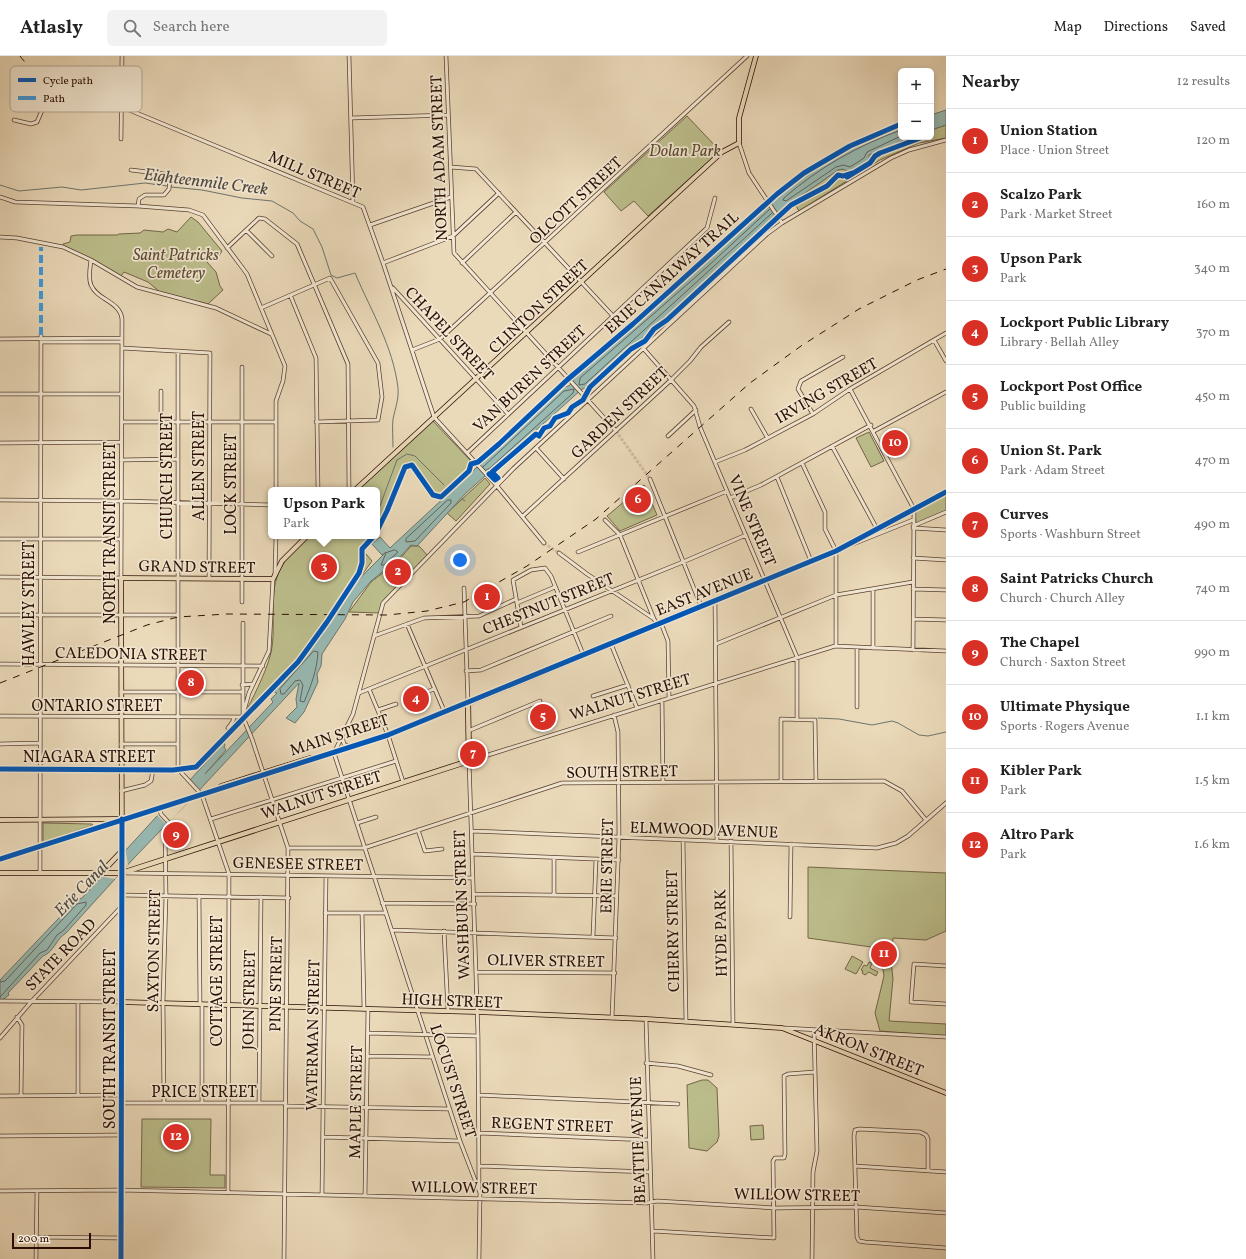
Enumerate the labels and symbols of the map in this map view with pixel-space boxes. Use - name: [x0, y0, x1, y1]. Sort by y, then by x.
- legend: [10, 66, 142, 112]
- text: Cycle path: [43, 74, 93, 89]
- street label: NORTH ADAM STREET: [426, 75, 454, 241]
- text: Path: [43, 92, 66, 107]
- park label: Dolan Park: [649, 141, 721, 163]
- street label: MILL STREET: [265, 147, 364, 205]
- street label: OLCOTT STREET: [525, 152, 628, 250]
- water label: Eighteenmile Creek: [142, 163, 269, 202]
- street label: ERIE CANALWAY TRAIL: [600, 207, 744, 340]
- park label: Saint Patricks Cemetery: [133, 245, 219, 285]
- street label: CLINTON STREET: [485, 255, 594, 360]
- street label: CHAPEL STREET: [399, 283, 498, 386]
- street label: VAN BUREN STREET: [469, 321, 592, 438]
- street label: IRVING STREET: [772, 353, 882, 430]
- street label: GARDEN STREET: [567, 362, 674, 465]
- street label: ALLEN STREET: [189, 411, 211, 521]
- street label: CHURCH STREET: [157, 413, 179, 539]
- pin: 10: [882, 428, 908, 458]
- street label: LOCK STREET: [221, 433, 243, 535]
- street label: NORTH TRANSIT STREET: [100, 442, 122, 624]
- street label: VINE STREET: [722, 472, 780, 570]
- pin: 6: [625, 485, 651, 515]
- street label: HAWLEY STREET: [19, 541, 41, 667]
- your location: [450, 550, 470, 570]
- pin: 3: [311, 552, 337, 582]
- street label: GRAND STREET: [138, 556, 256, 580]
- pin: 2: [385, 557, 411, 587]
- street label: EAST AVENUE: [653, 563, 757, 622]
- street label: CHESTNUT STREET: [480, 568, 618, 641]
- pin: 1: [474, 582, 500, 612]
- street label: CALEDONIA STREET: [55, 643, 207, 667]
- pin: 8: [178, 668, 204, 698]
- street label: WALNUT STREET: [567, 669, 694, 727]
- pin: 4: [403, 684, 429, 714]
- street label: ONTARIO STREET: [32, 696, 162, 718]
- pin: 5: [530, 702, 556, 732]
- street label: MAIN STREET: [287, 709, 392, 762]
- pin: 7: [460, 739, 486, 769]
- street label: NIAGARA STREET: [23, 747, 155, 769]
- street label: SOUTH STREET: [566, 761, 678, 785]
- street label: WALNUT STREET: [258, 766, 385, 826]
- street label: ELMWOOD AVENUE: [629, 817, 779, 845]
- street label: ERIE STREET: [596, 818, 620, 914]
- pin: 9: [163, 820, 189, 850]
- street label: WASHBURN STREET: [449, 830, 477, 980]
- street label: GENESEE STREET: [233, 853, 363, 877]
- water label: Erie Canal: [50, 856, 115, 922]
- street label: CHERRY STREET: [662, 870, 686, 992]
- street label: SAXTON STREET: [143, 889, 167, 1013]
- street label: HYDE PARK: [710, 889, 734, 977]
- street label: STATE ROAD: [21, 914, 102, 997]
- street label: COTTAGE STREET: [207, 915, 229, 1047]
- street label: PINE STREET: [265, 936, 289, 1032]
- pin: 11: [871, 939, 897, 969]
- street label: SOUTH TRANSIT STREET: [100, 949, 122, 1129]
- street label: JOHN STREET: [238, 950, 262, 1050]
- street label: OLIVER STREET: [487, 950, 605, 974]
- street label: WATERMAN STREET: [302, 959, 326, 1111]
- street label: HIGH STREET: [401, 989, 503, 1015]
- street label: AKRON STREET: [810, 1019, 926, 1083]
- street label: LOCUST STREET: [423, 1022, 481, 1141]
- street label: MAPLE STREET: [345, 1045, 369, 1159]
- street label: BEATTIE AVENUE: [626, 1076, 652, 1204]
- street label: PRICE STREET: [151, 1082, 257, 1104]
- street label: REGENT STREET: [490, 1113, 613, 1139]
- pin: 12: [163, 1122, 189, 1152]
- street label: WILLOW STREET: [411, 1177, 537, 1201]
- street label: WILLOW STREET: [734, 1184, 860, 1208]
- scale bar: [12, 1231, 91, 1250]

